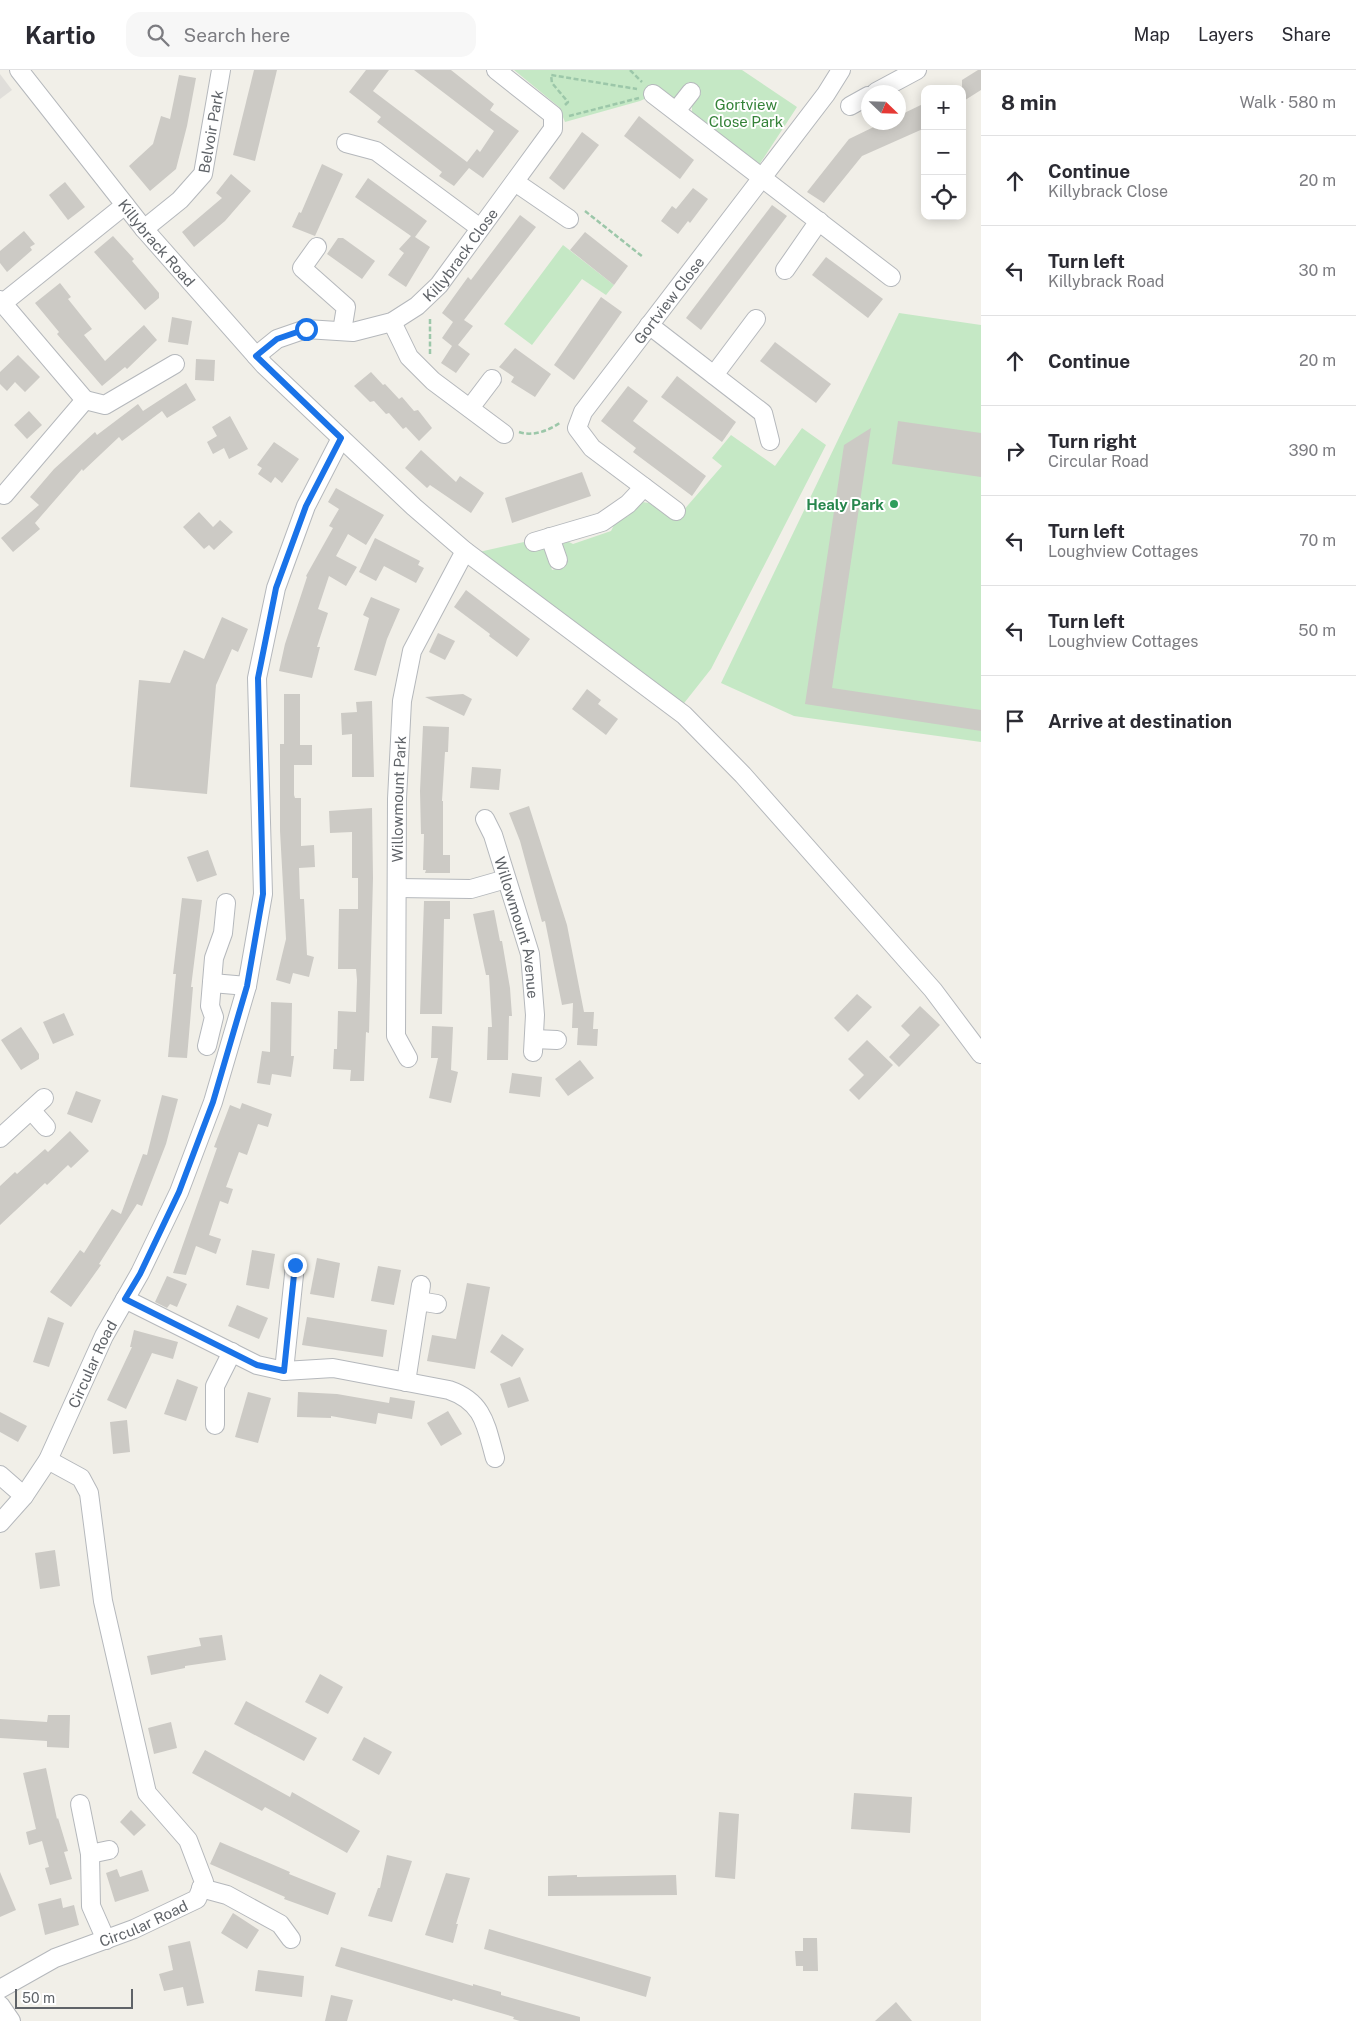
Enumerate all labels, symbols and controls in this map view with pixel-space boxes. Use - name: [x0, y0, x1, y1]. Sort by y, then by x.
- search box: [126, 12, 476, 57]
- text: Kartio: [25, 21, 96, 49]
- icon: search: [144, 21, 172, 49]
- text: Search here: [184, 24, 290, 46]
- text: Map: [1134, 24, 1170, 45]
- text: Layers: [1198, 24, 1254, 45]
- text: Share: [1282, 24, 1331, 45]
- north arrow: [861, 85, 906, 130]
- map controls: [921, 85, 966, 220]
- button: +: [921, 85, 966, 130]
- street label: Belvoir Park: [195, 89, 226, 174]
- text: 8 min: [1001, 90, 1057, 115]
- text: Walk · 580 m: [1239, 93, 1336, 112]
- park label: Gortview Close Park: [709, 96, 783, 130]
- button: −: [921, 130, 966, 175]
- text: Continue: [1048, 160, 1130, 182]
- icon: ahead: [1001, 167, 1029, 195]
- text: 20 m: [1299, 171, 1336, 190]
- button: locate: [921, 175, 966, 220]
- text: Killybrack Close: [1048, 182, 1168, 201]
- street label: Killybrack Road: [115, 196, 199, 290]
- street label: Killybrack Close: [419, 205, 501, 305]
- text: Turn left: [1048, 250, 1125, 272]
- street label: Gortview Close: [630, 253, 707, 347]
- icon: left: [1001, 257, 1029, 285]
- text: 30 m: [1299, 261, 1336, 280]
- text: Killybrack Road: [1048, 272, 1164, 291]
- route start: [295, 318, 318, 341]
- icon: ahead: [1001, 347, 1029, 375]
- text: Continue: [1048, 350, 1130, 372]
- text: 20 m: [1299, 351, 1336, 370]
- text: Turn right: [1048, 430, 1137, 452]
- icon: right: [1001, 437, 1029, 465]
- text: 390 m: [1289, 441, 1336, 460]
- text: Circular Road: [1048, 452, 1149, 471]
- place label: Healy Park: [806, 496, 884, 513]
- marker: Healy Park: [888, 498, 900, 510]
- text: Turn left: [1048, 520, 1125, 542]
- icon: left: [1001, 527, 1029, 555]
- text: 70 m: [1299, 531, 1336, 550]
- text: Loughview Cottages: [1048, 542, 1198, 561]
- text: Turn left: [1048, 610, 1125, 632]
- icon: left: [1001, 617, 1029, 645]
- text: 50 m: [1298, 621, 1336, 640]
- text: Loughview Cottages: [1048, 632, 1198, 651]
- icon: arrive: [1001, 707, 1029, 735]
- text: Arrive at destination: [1048, 710, 1232, 732]
- street label: Willowmount Park: [388, 735, 409, 863]
- street label: Willowmount Avenue: [492, 854, 542, 999]
- route end: [284, 1254, 307, 1277]
- street label: Circular Road: [64, 1317, 120, 1410]
- street label: Circular Road: [97, 1896, 190, 1950]
- scale bar: [15, 1986, 132, 2009]
- text: 50 m: [22, 1990, 55, 2006]

